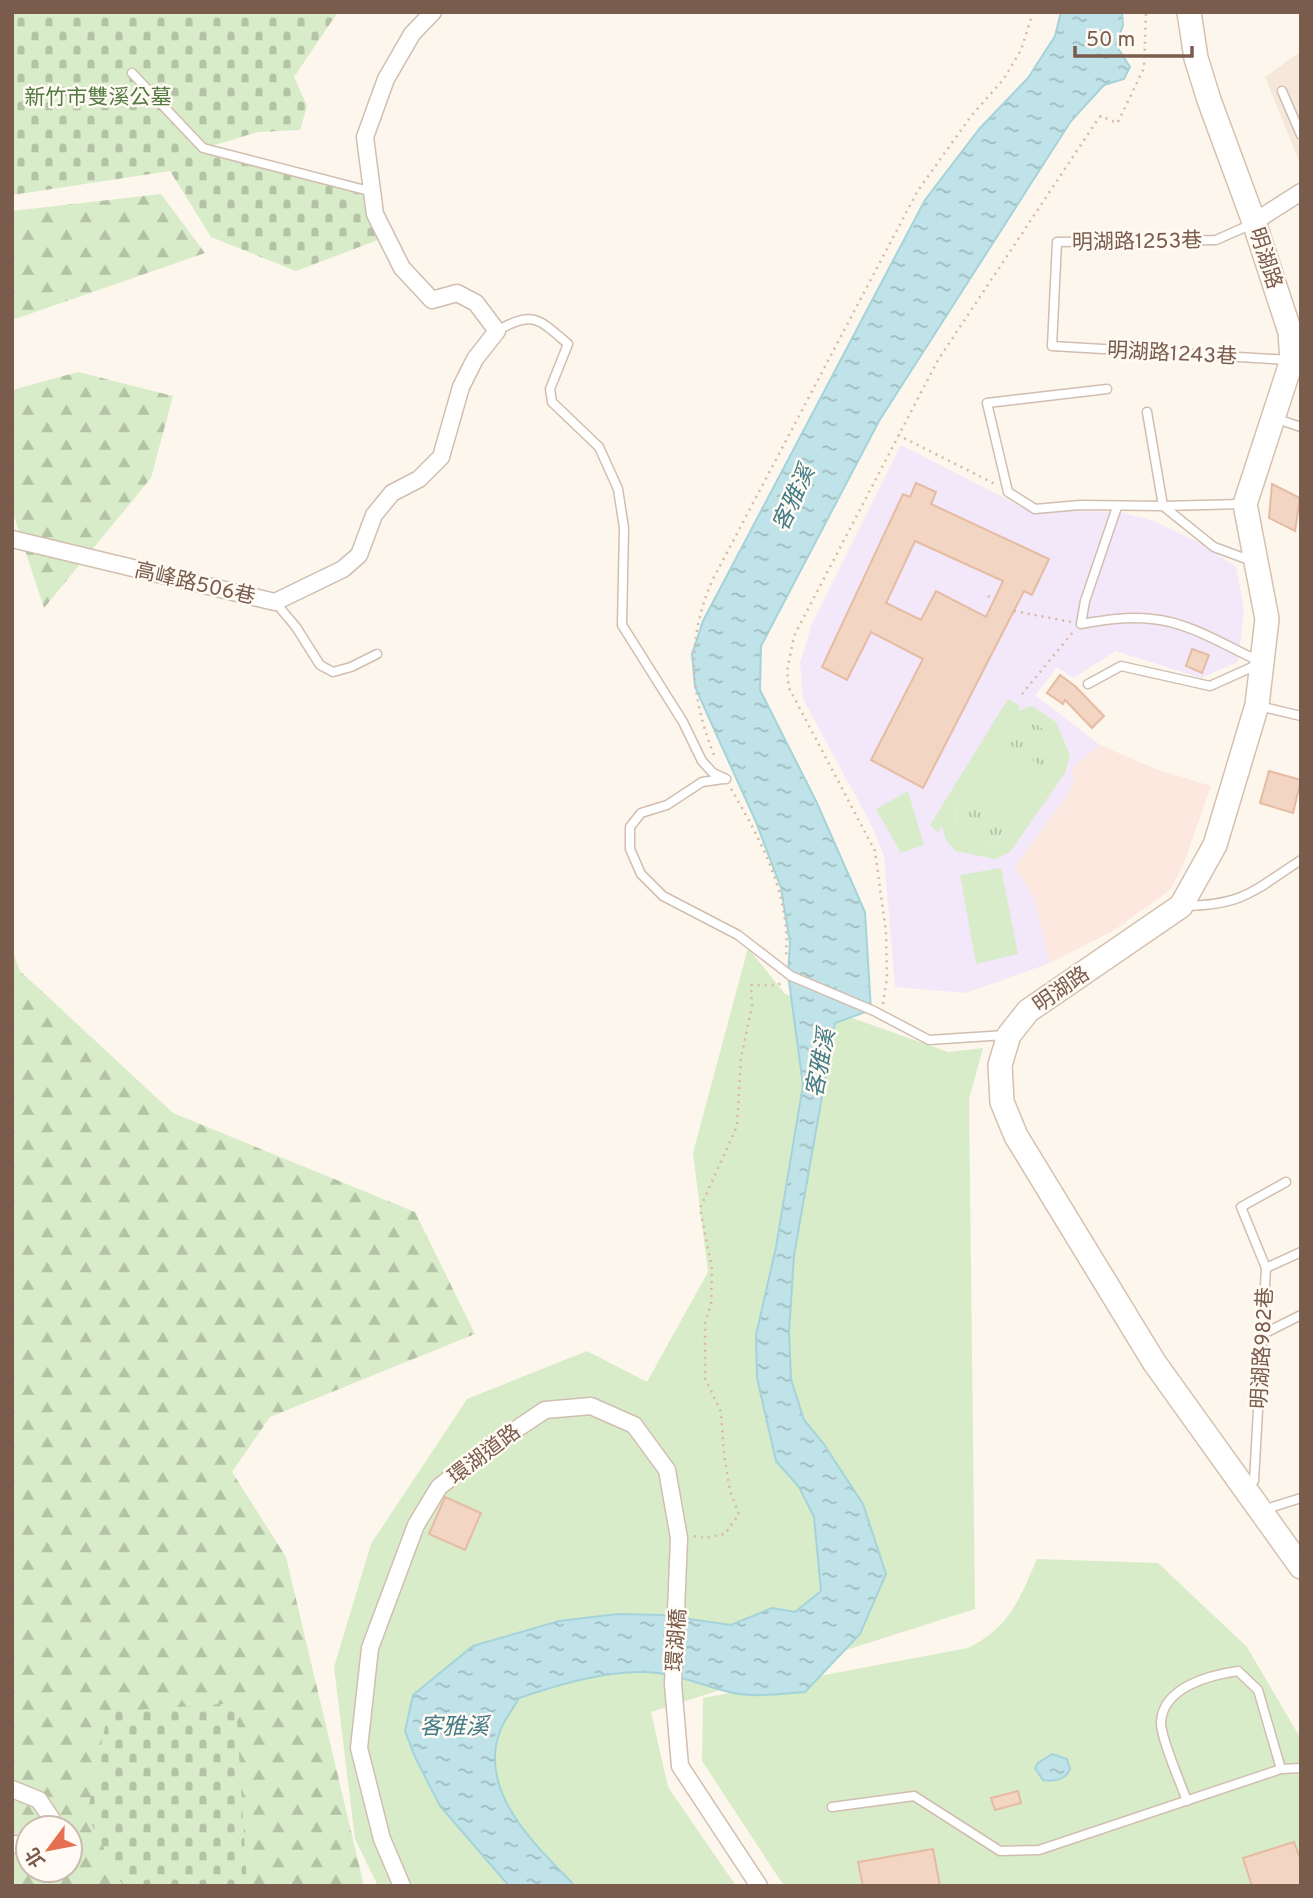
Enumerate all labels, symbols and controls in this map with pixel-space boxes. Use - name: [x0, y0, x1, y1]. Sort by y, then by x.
- scale bar: [1075, 14, 1192, 58]
- text: 50 m: [1086, 27, 1135, 54]
- park label: 新竹市雙溪公墓: [25, 85, 172, 112]
- street label: 明湖路: [1242, 224, 1287, 293]
- street label: 明湖路1253巷: [1072, 228, 1202, 257]
- street label: 明湖路1243巷: [1106, 338, 1238, 371]
- water label: 客雅溪: [768, 459, 824, 536]
- street label: 高峰路506巷: [132, 557, 258, 611]
- street label: 明湖路: [1028, 961, 1095, 1019]
- water label: 客雅溪: [802, 1024, 844, 1100]
- street label: 明湖路982巷: [1247, 1287, 1280, 1410]
- street label: 環湖道路: [443, 1419, 527, 1491]
- street label: 環湖橋: [662, 1608, 693, 1672]
- water label: 客雅溪: [420, 1714, 492, 1743]
- north arrow: [14, 1814, 84, 1884]
- text: 北: [21, 1843, 51, 1871]

